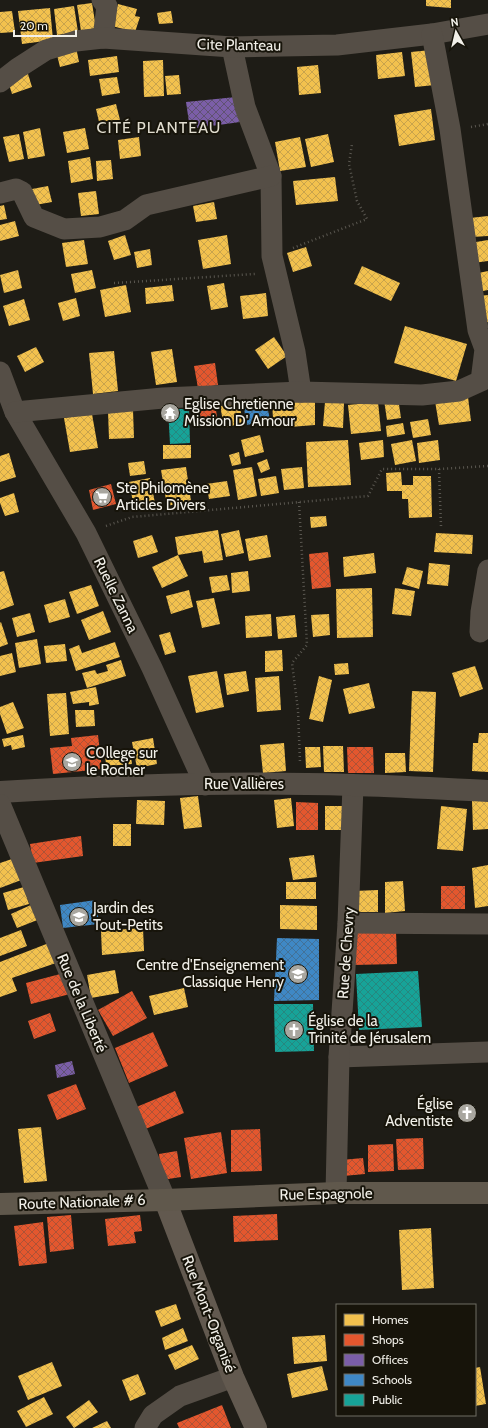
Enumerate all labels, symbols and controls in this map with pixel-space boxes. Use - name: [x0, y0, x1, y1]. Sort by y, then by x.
- scale bar: [14, 12, 76, 38]
- north arrow: [436, 12, 476, 52]
- text: N: [450, 15, 459, 30]
- text: 20 m: [20, 18, 48, 33]
- street label: Cite Planteau: [197, 35, 281, 55]
- district label: CITÉ PLANTEAU: [97, 118, 221, 137]
- place label: Eglise Chretienne Mission D' Amour: [184, 395, 295, 430]
- temple icon: Eglise Chretienne Mission D' Amour: [159, 402, 181, 424]
- place label: Ste Philomène Articles Divers: [116, 479, 209, 514]
- supermarket icon: Ste Philomène Articles Divers: [91, 486, 113, 508]
- street label: Ruelle Zanna: [90, 554, 142, 636]
- place label: C0llege sur le Rocher: [86, 744, 158, 779]
- school or university icon: C0llege sur le Rocher: [61, 751, 83, 773]
- street label: Rue Vallières: [204, 775, 284, 793]
- place label: Jardin des Tout-Petits: [92, 899, 163, 934]
- school or university icon: Jardin des Tout-Petits: [68, 906, 90, 928]
- street label: Rue de Chevry: [334, 906, 358, 999]
- street label: Rue de la Liberté: [53, 951, 111, 1055]
- place label: Centre d'Enseignement Classique Henry: [136, 956, 284, 991]
- school or university icon: Centre d'Enseignement Classique Henry: [287, 963, 309, 985]
- place label: Église de la Trinité de Jérusalem: [308, 1011, 431, 1047]
- church icon: Église de la Trinité de Jérusalem: [283, 1019, 305, 1041]
- place label: Église Adventiste: [385, 1094, 453, 1130]
- church icon: Église Adventiste: [456, 1102, 478, 1124]
- street label: Rue Espagnole: [279, 1184, 373, 1204]
- street label: Route Nationale # 6: [18, 1191, 146, 1213]
- street label: Rue Mont-Organisé: [178, 1253, 240, 1375]
- legend: [336, 1304, 476, 1416]
- text: Homes: [372, 1312, 409, 1327]
- text: Shops: [372, 1332, 404, 1347]
- text: Offices: [372, 1352, 408, 1367]
- text: Schools: [372, 1372, 412, 1387]
- text: Public: [372, 1392, 403, 1407]

